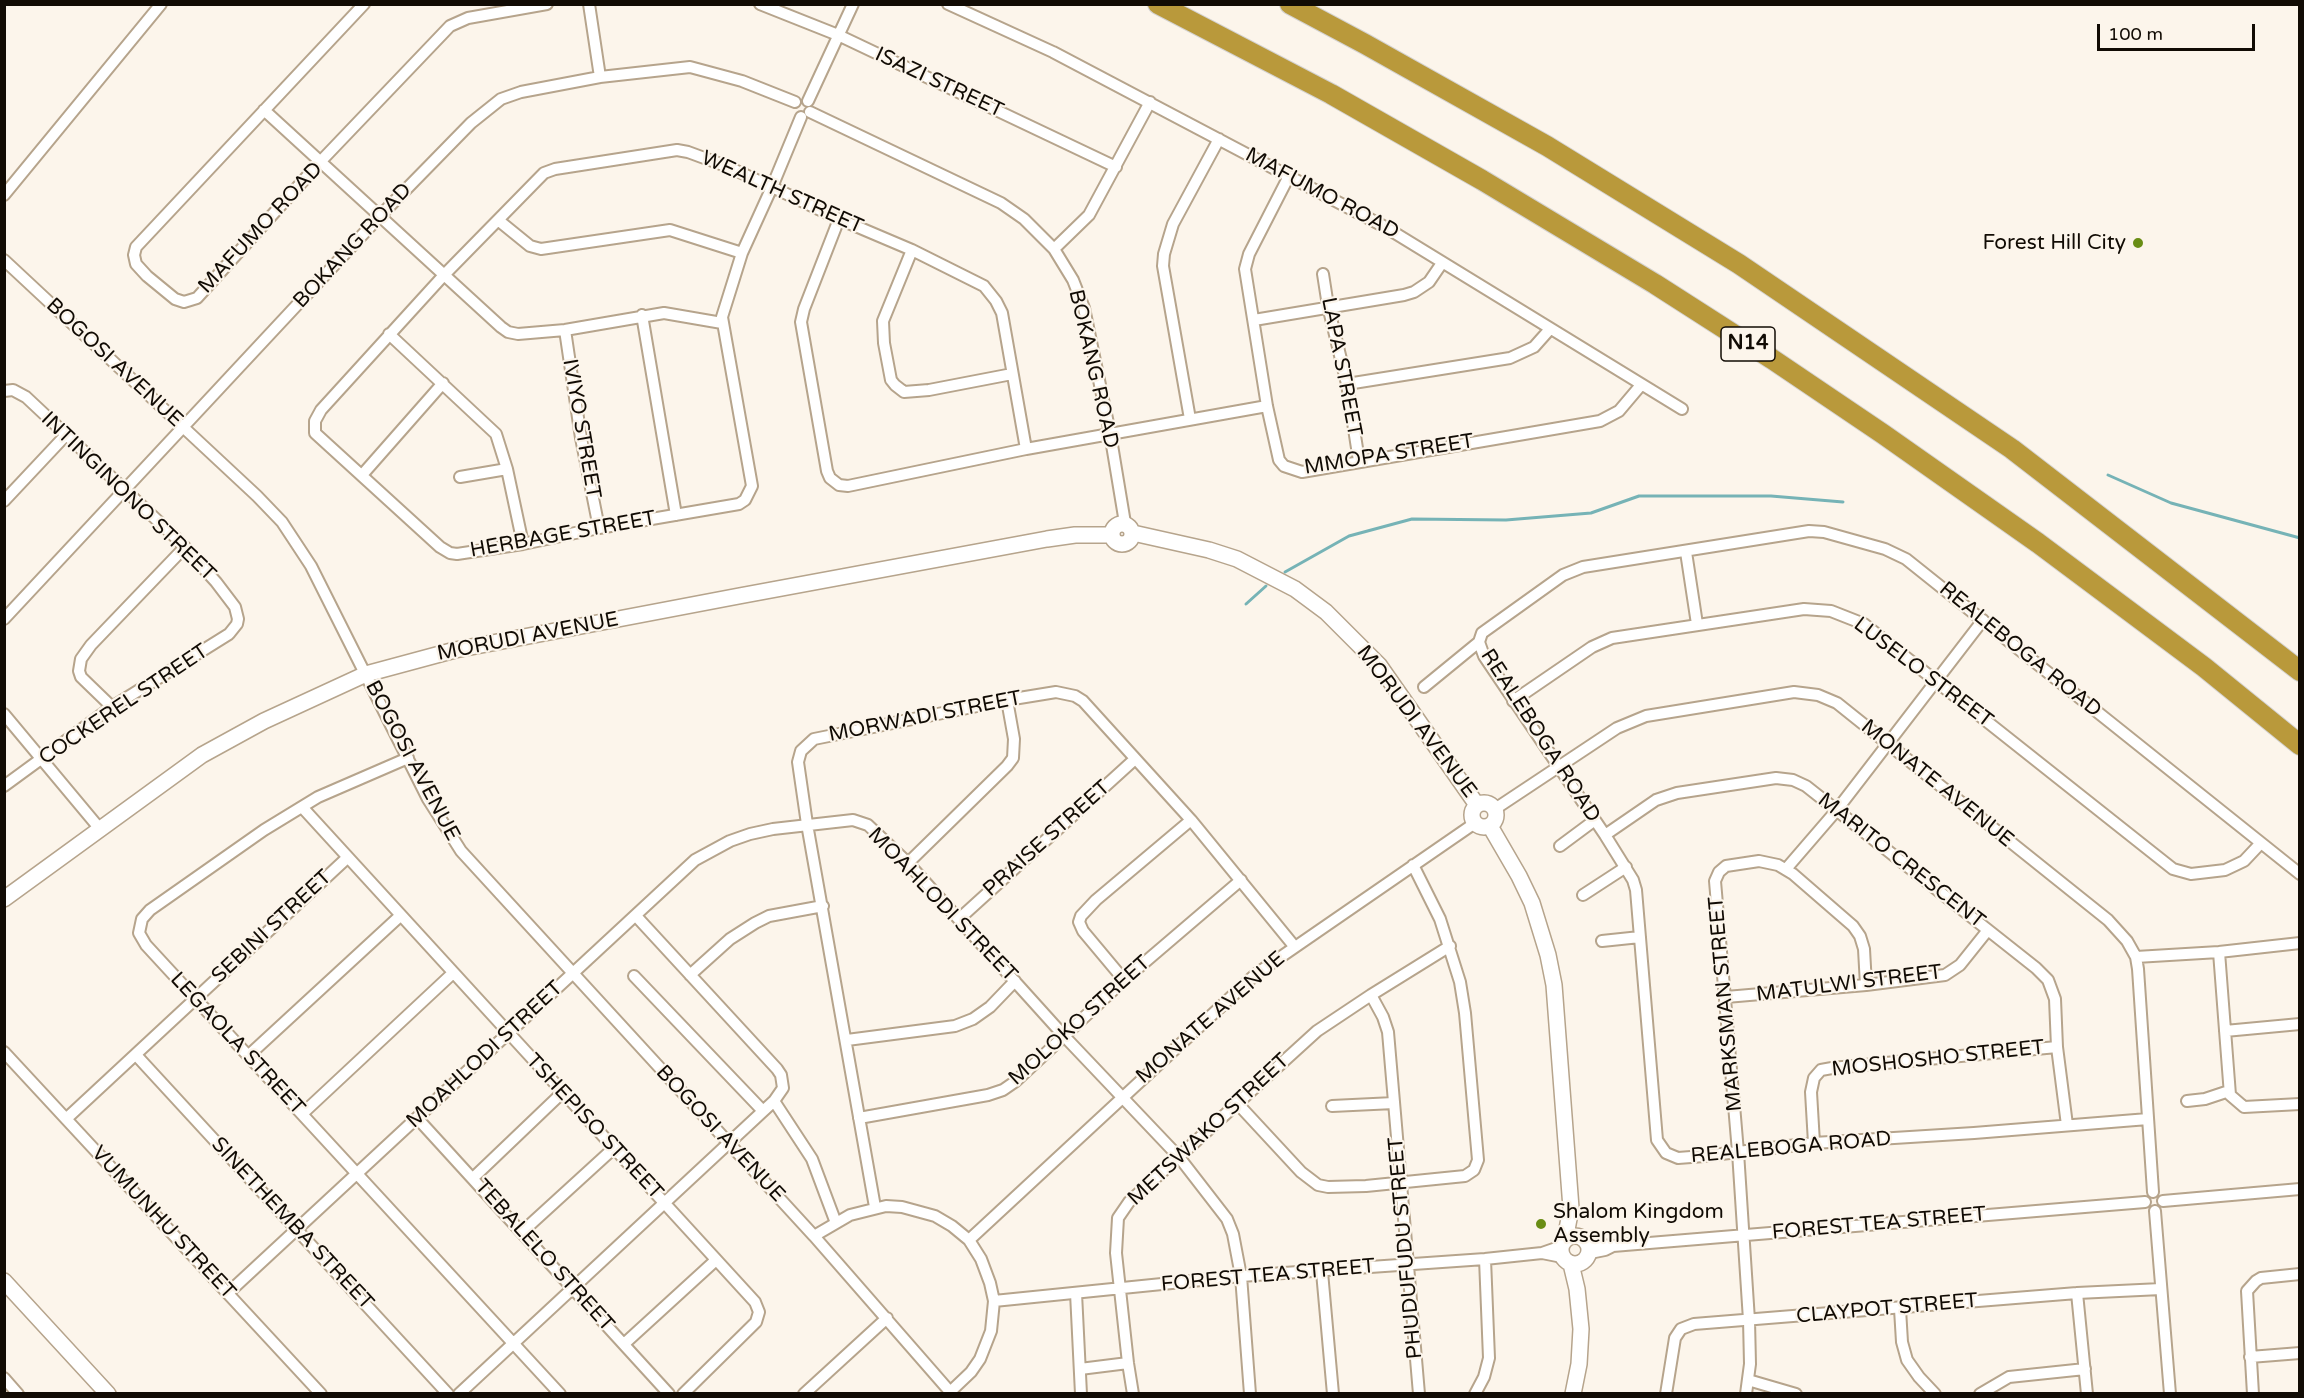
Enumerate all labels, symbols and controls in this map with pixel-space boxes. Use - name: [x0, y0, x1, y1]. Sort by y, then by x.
- scale bar: [2100, 12, 2258, 50]
- text: 100 m: [2108, 23, 2163, 45]
- street label: ISAZI STREET: [871, 42, 1007, 124]
- street label: MAFUMO ROAD: [1241, 143, 1403, 245]
- street label: WEALTH STREET: [697, 146, 867, 240]
- street label: MAFUMO ROAD: [194, 157, 328, 299]
- street label: BOKANG ROAD: [288, 178, 418, 314]
- place label: Forest Hill City: [1982, 230, 2126, 256]
- marker: Forest Hill City: [2131, 236, 2145, 250]
- street label: BOKANG ROAD: [1062, 287, 1124, 451]
- street label: BOGOSI AVENUE: [40, 293, 188, 433]
- street label: LAPA STREET: [1315, 295, 1367, 439]
- road number: N14: [1721, 327, 1775, 361]
- street label: IVIYO STREET: [556, 357, 606, 501]
- street label: INTINGINONO STREET: [35, 407, 221, 587]
- street label: MMOPA STREET: [1302, 429, 1476, 481]
- street label: HERBAGE STREET: [468, 506, 658, 564]
- street label: REALEBOGA ROAD: [1934, 577, 2106, 723]
- street label: MORUDI AVENUE: [435, 607, 621, 667]
- street label: LUSELO STREET: [1848, 612, 1998, 734]
- street label: COCKEREL STREET: [35, 639, 213, 771]
- street label: MORUDI AVENUE: [1350, 641, 1482, 803]
- street label: REALEBOGA ROAD: [1475, 645, 1605, 827]
- street label: BOGOSI AVENUE: [359, 677, 465, 845]
- street label: MORWADI STREET: [826, 686, 1024, 748]
- street label: MONATE AVENUE: [1856, 715, 2018, 853]
- street label: PRAISE STREET: [978, 775, 1116, 903]
- street label: MARITO CRESCENT: [1812, 788, 1990, 934]
- street label: MOAHLODI STREET: [862, 823, 1022, 987]
- street label: SEBINI STREET: [207, 865, 337, 989]
- street label: MARKSMAN STREET: [1704, 895, 1748, 1113]
- street label: MONATE AVENUE: [1131, 946, 1291, 1090]
- street label: MOLOKO STREET: [1004, 951, 1156, 1091]
- street label: MATULWI STREET: [1755, 960, 1943, 1008]
- street label: LEGAOLA STREET: [164, 967, 310, 1121]
- street label: MOAHLODI STREET: [402, 976, 568, 1134]
- street label: MOSHOSHO STREET: [1830, 1035, 2046, 1083]
- street label: TSHEPISO STREET: [520, 1049, 668, 1205]
- street label: METSWAKO STREET: [1123, 1049, 1295, 1211]
- street label: BOGOSI AVENUE: [650, 1060, 790, 1208]
- street label: REALEBOGA ROAD: [1690, 1127, 1892, 1169]
- street label: SINETHEMBA STREET: [205, 1133, 379, 1315]
- street label: PHUDUFUDU STREET: [1384, 1136, 1428, 1360]
- street label: VUMUNHU STREET: [85, 1141, 241, 1305]
- street label: TEBALELO STREET: [469, 1175, 619, 1337]
- place label: Shalom Kingdom Assembly: [1553, 1199, 1724, 1249]
- street label: FOREST TEA STREET: [1771, 1202, 1987, 1246]
- marker: Shalom Kingdom Assembly: [1534, 1217, 1548, 1231]
- street label: FOREST TEA STREET: [1160, 1254, 1376, 1298]
- street label: CLAYPOT STREET: [1795, 1288, 1979, 1330]

